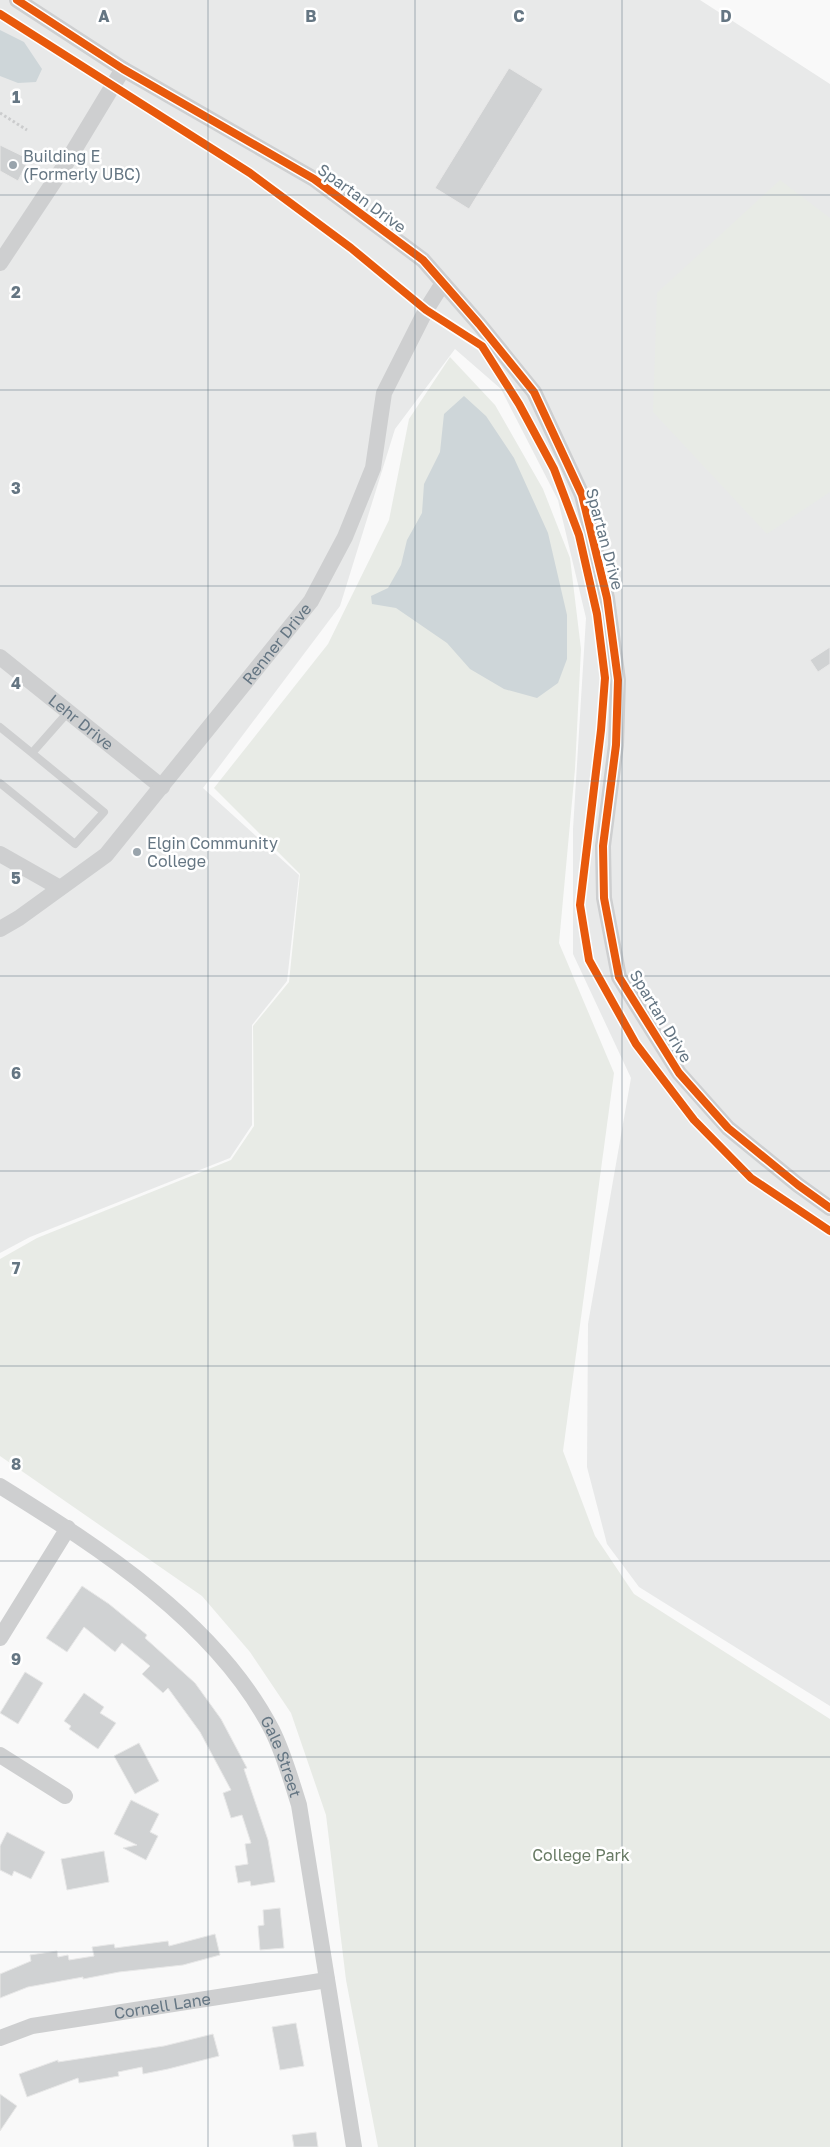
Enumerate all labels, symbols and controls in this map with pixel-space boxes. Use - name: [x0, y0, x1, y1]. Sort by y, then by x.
- text: A: [98, 6, 110, 26]
- text: B: [305, 6, 317, 26]
- text: C: [513, 6, 525, 26]
- text: D: [720, 6, 732, 26]
- text: 1: [12, 87, 20, 107]
- place label: Building E (Formerly UBC): [23, 146, 141, 184]
- marker: Building E (Formerly UBC): [7, 159, 19, 171]
- street label: Spartan Drive: [314, 159, 410, 237]
- text: 2: [11, 282, 21, 302]
- text: 3: [11, 478, 21, 498]
- street label: Spartan Drive: [582, 486, 628, 592]
- street label: Renner Drive: [238, 599, 315, 688]
- text: 4: [11, 673, 21, 693]
- street label: Lehr Drive: [44, 690, 118, 754]
- place label: Elgin Community College: [147, 833, 278, 871]
- marker: Elgin Community College: [131, 846, 143, 858]
- text: 5: [11, 868, 21, 888]
- street label: Spartan Drive: [625, 966, 697, 1066]
- text: 6: [11, 1063, 21, 1083]
- text: 7: [12, 1258, 21, 1278]
- text: 8: [11, 1454, 21, 1474]
- text: 9: [11, 1649, 21, 1669]
- street label: Gale Street: [256, 1712, 306, 1800]
- park label: College Park: [532, 1845, 630, 1865]
- street label: Cornell Lane: [112, 1988, 212, 2023]

